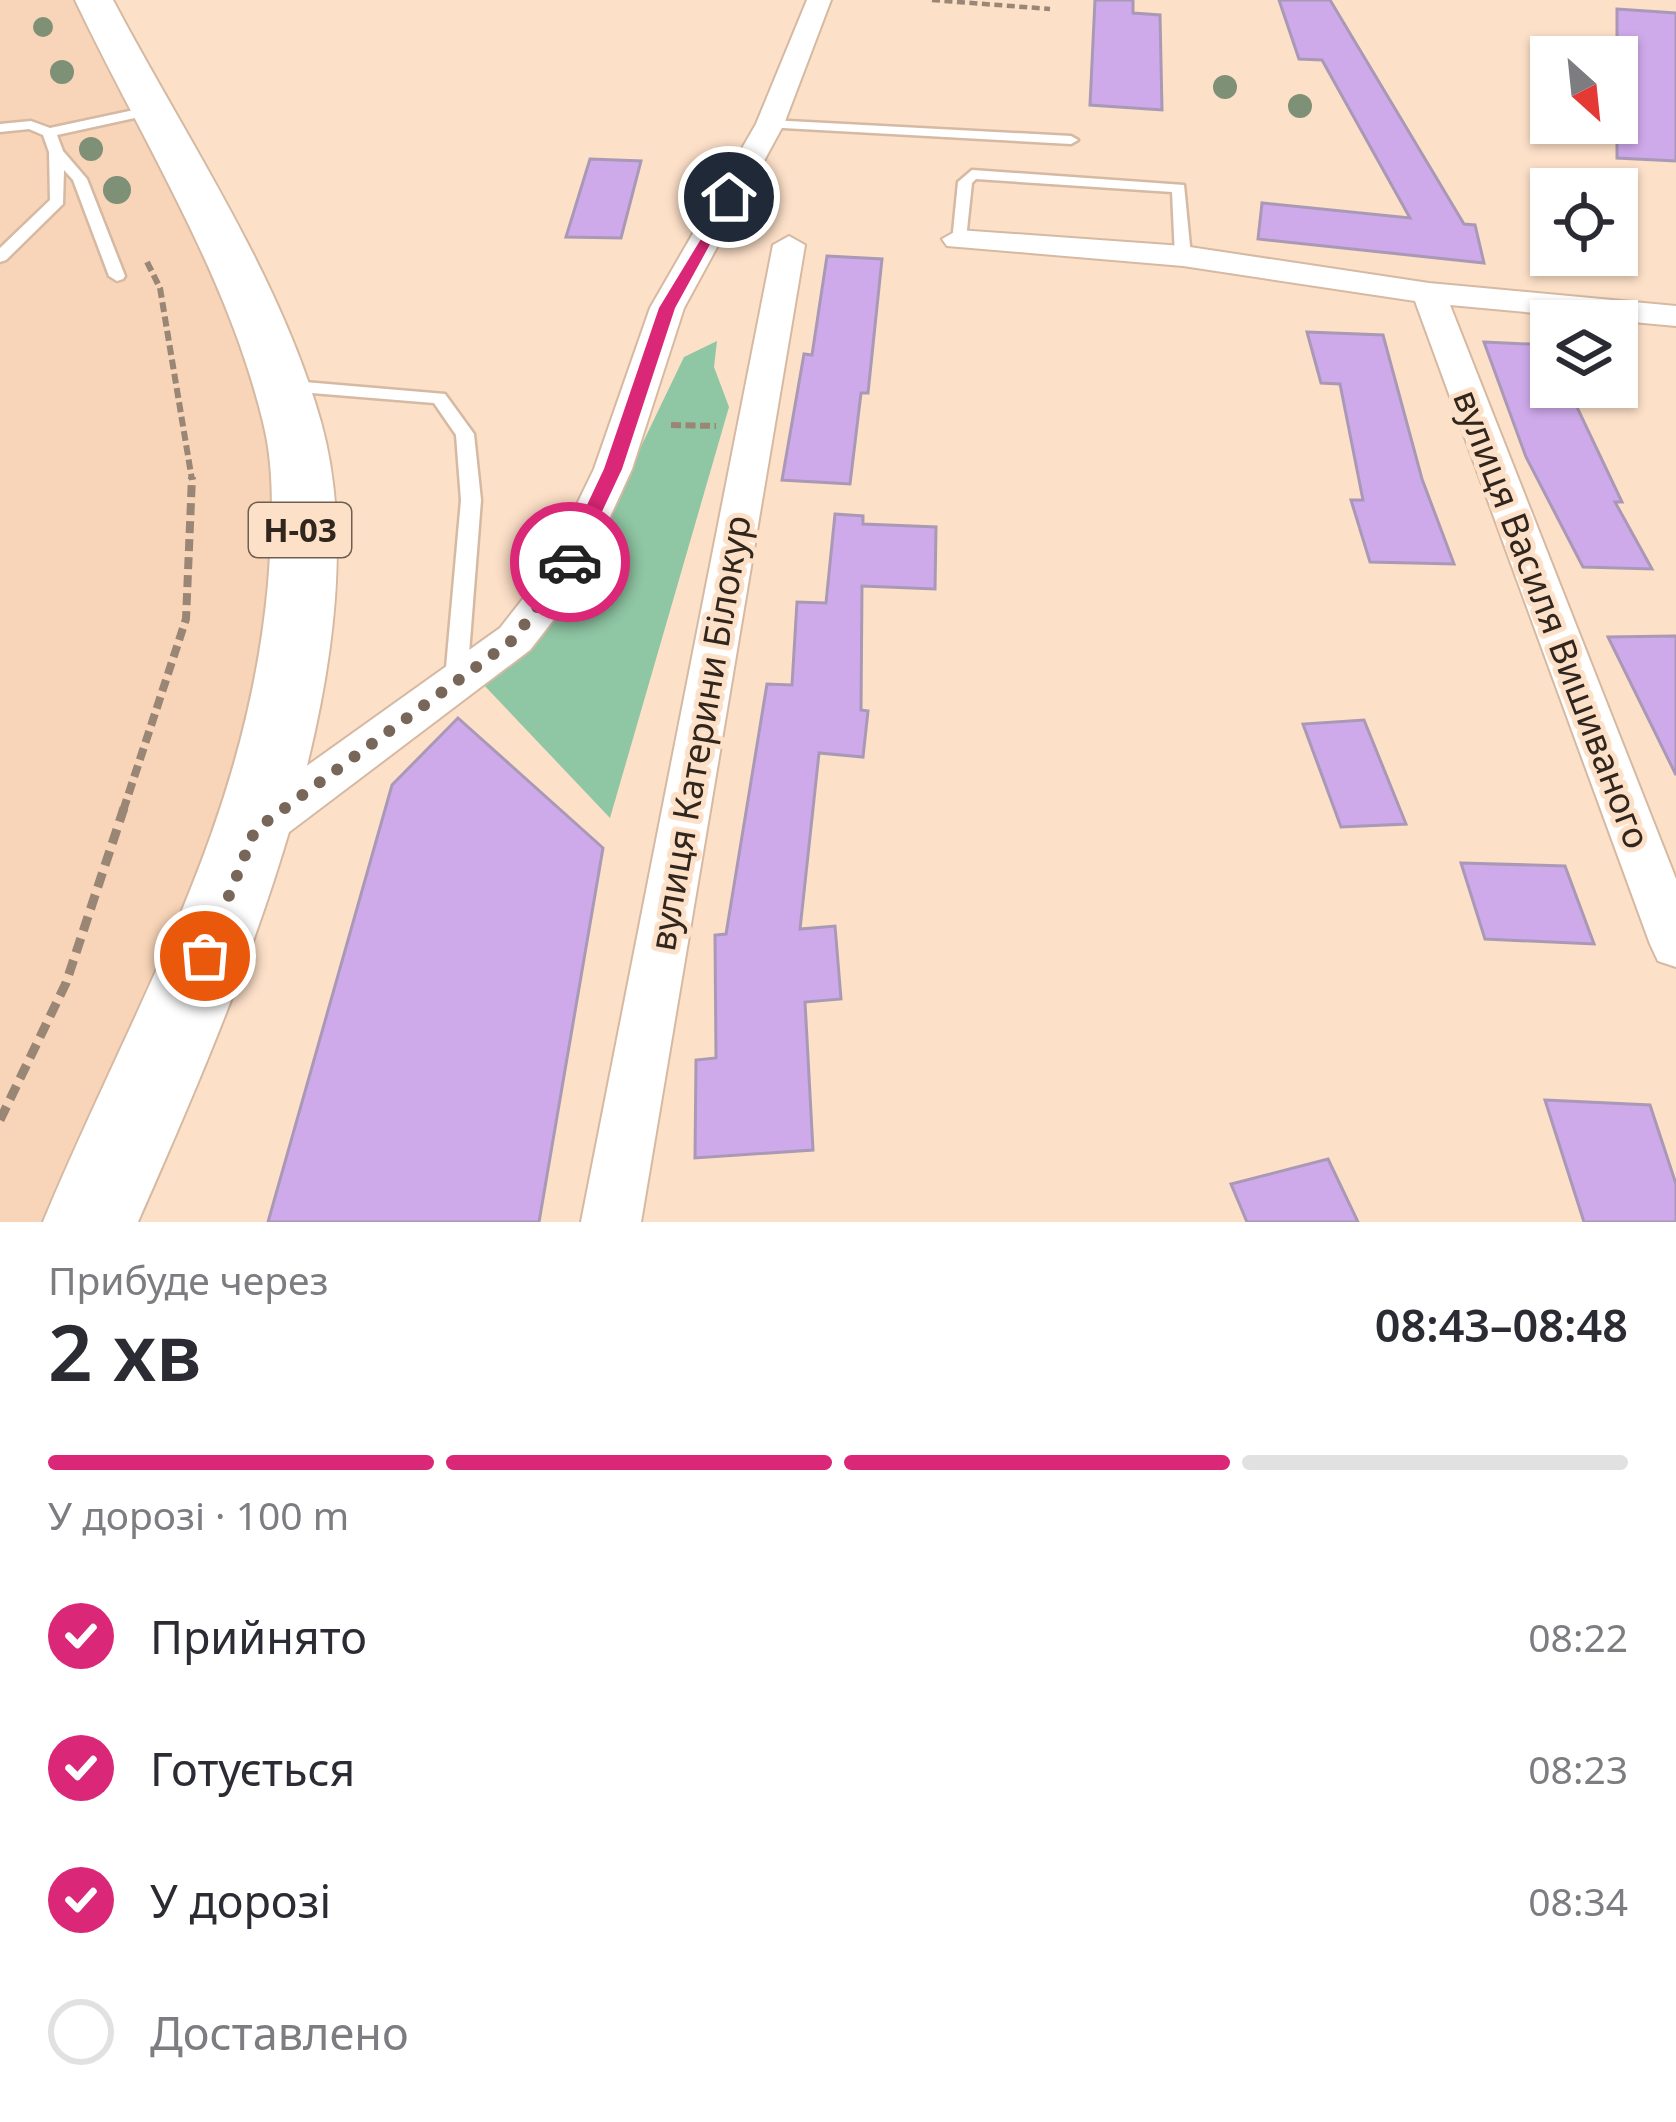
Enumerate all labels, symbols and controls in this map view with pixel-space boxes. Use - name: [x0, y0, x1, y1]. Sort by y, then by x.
- north arrow: [1530, 36, 1638, 144]
- map controls: [1530, 36, 1638, 408]
- pin: [678, 146, 780, 248]
- icon: home: [696, 164, 762, 230]
- button: locate: [1530, 168, 1638, 276]
- button: layers: [1530, 300, 1638, 408]
- street label: вулиця Василя Вишиваного: [1442, 382, 1663, 855]
- courier: [510, 502, 630, 622]
- road number: Н-03: [249, 503, 351, 557]
- street label: вулиця Катерини Білокур: [637, 511, 762, 955]
- icon: car: [537, 529, 603, 595]
- pin: [154, 905, 256, 1007]
- icon: bag: [172, 923, 238, 989]
- text: Прибуде через: [48, 1253, 329, 1306]
- text: 08:43–08:48: [1375, 1294, 1628, 1355]
- text: 2 хв: [48, 1298, 202, 1404]
- text: У дорозі · 100 m: [48, 1488, 349, 1541]
- icon: check: [48, 1603, 114, 1669]
- text: Прийнято: [150, 1606, 367, 1667]
- text: 08:22: [1528, 1610, 1628, 1663]
- icon: check: [48, 1735, 114, 1801]
- text: Готується: [150, 1738, 355, 1799]
- text: 08:23: [1528, 1742, 1628, 1795]
- icon: check: [48, 1867, 114, 1933]
- text: У дорозі: [150, 1870, 331, 1931]
- text: 08:34: [1528, 1874, 1628, 1927]
- text: Доставлено: [150, 2002, 409, 2063]

